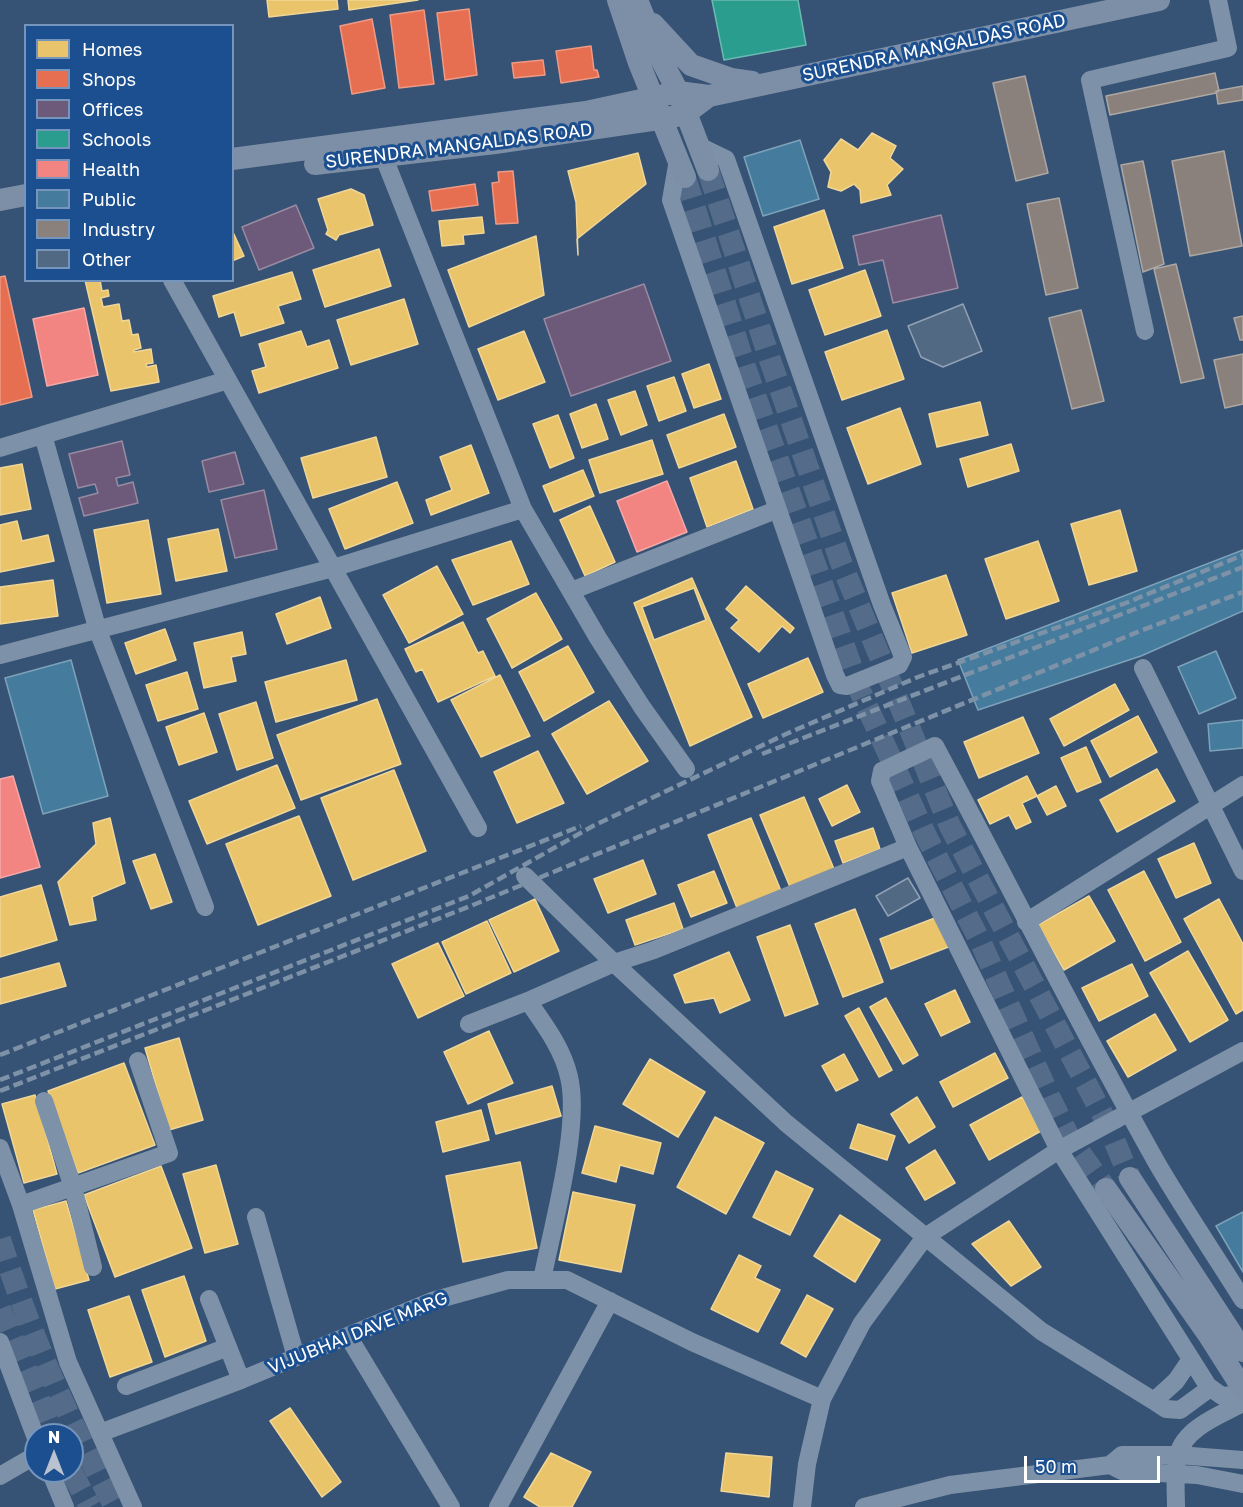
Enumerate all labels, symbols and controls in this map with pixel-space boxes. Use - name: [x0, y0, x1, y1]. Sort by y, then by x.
- street label: SURENDRA MANGALDAS ROAD: [800, 9, 1068, 87]
- legend: [24, 24, 234, 282]
- text: Homes: [82, 38, 142, 60]
- text: Shops: [82, 68, 136, 90]
- text: Offices: [82, 98, 143, 120]
- street label: SURENDRA MANGALDAS ROAD: [324, 119, 594, 173]
- text: Schools: [82, 128, 151, 150]
- text: Health: [82, 158, 140, 180]
- text: Public: [82, 188, 136, 210]
- text: Industry: [82, 218, 155, 240]
- text: Other: [82, 248, 131, 270]
- street label: VIJUBHAI DAVE MARG: [265, 1287, 451, 1379]
- north arrow: [24, 1423, 84, 1483]
- text: N: [48, 1427, 60, 1447]
- scale bar: [1027, 1444, 1164, 1482]
- text: 50 m: [1035, 1455, 1077, 1477]

